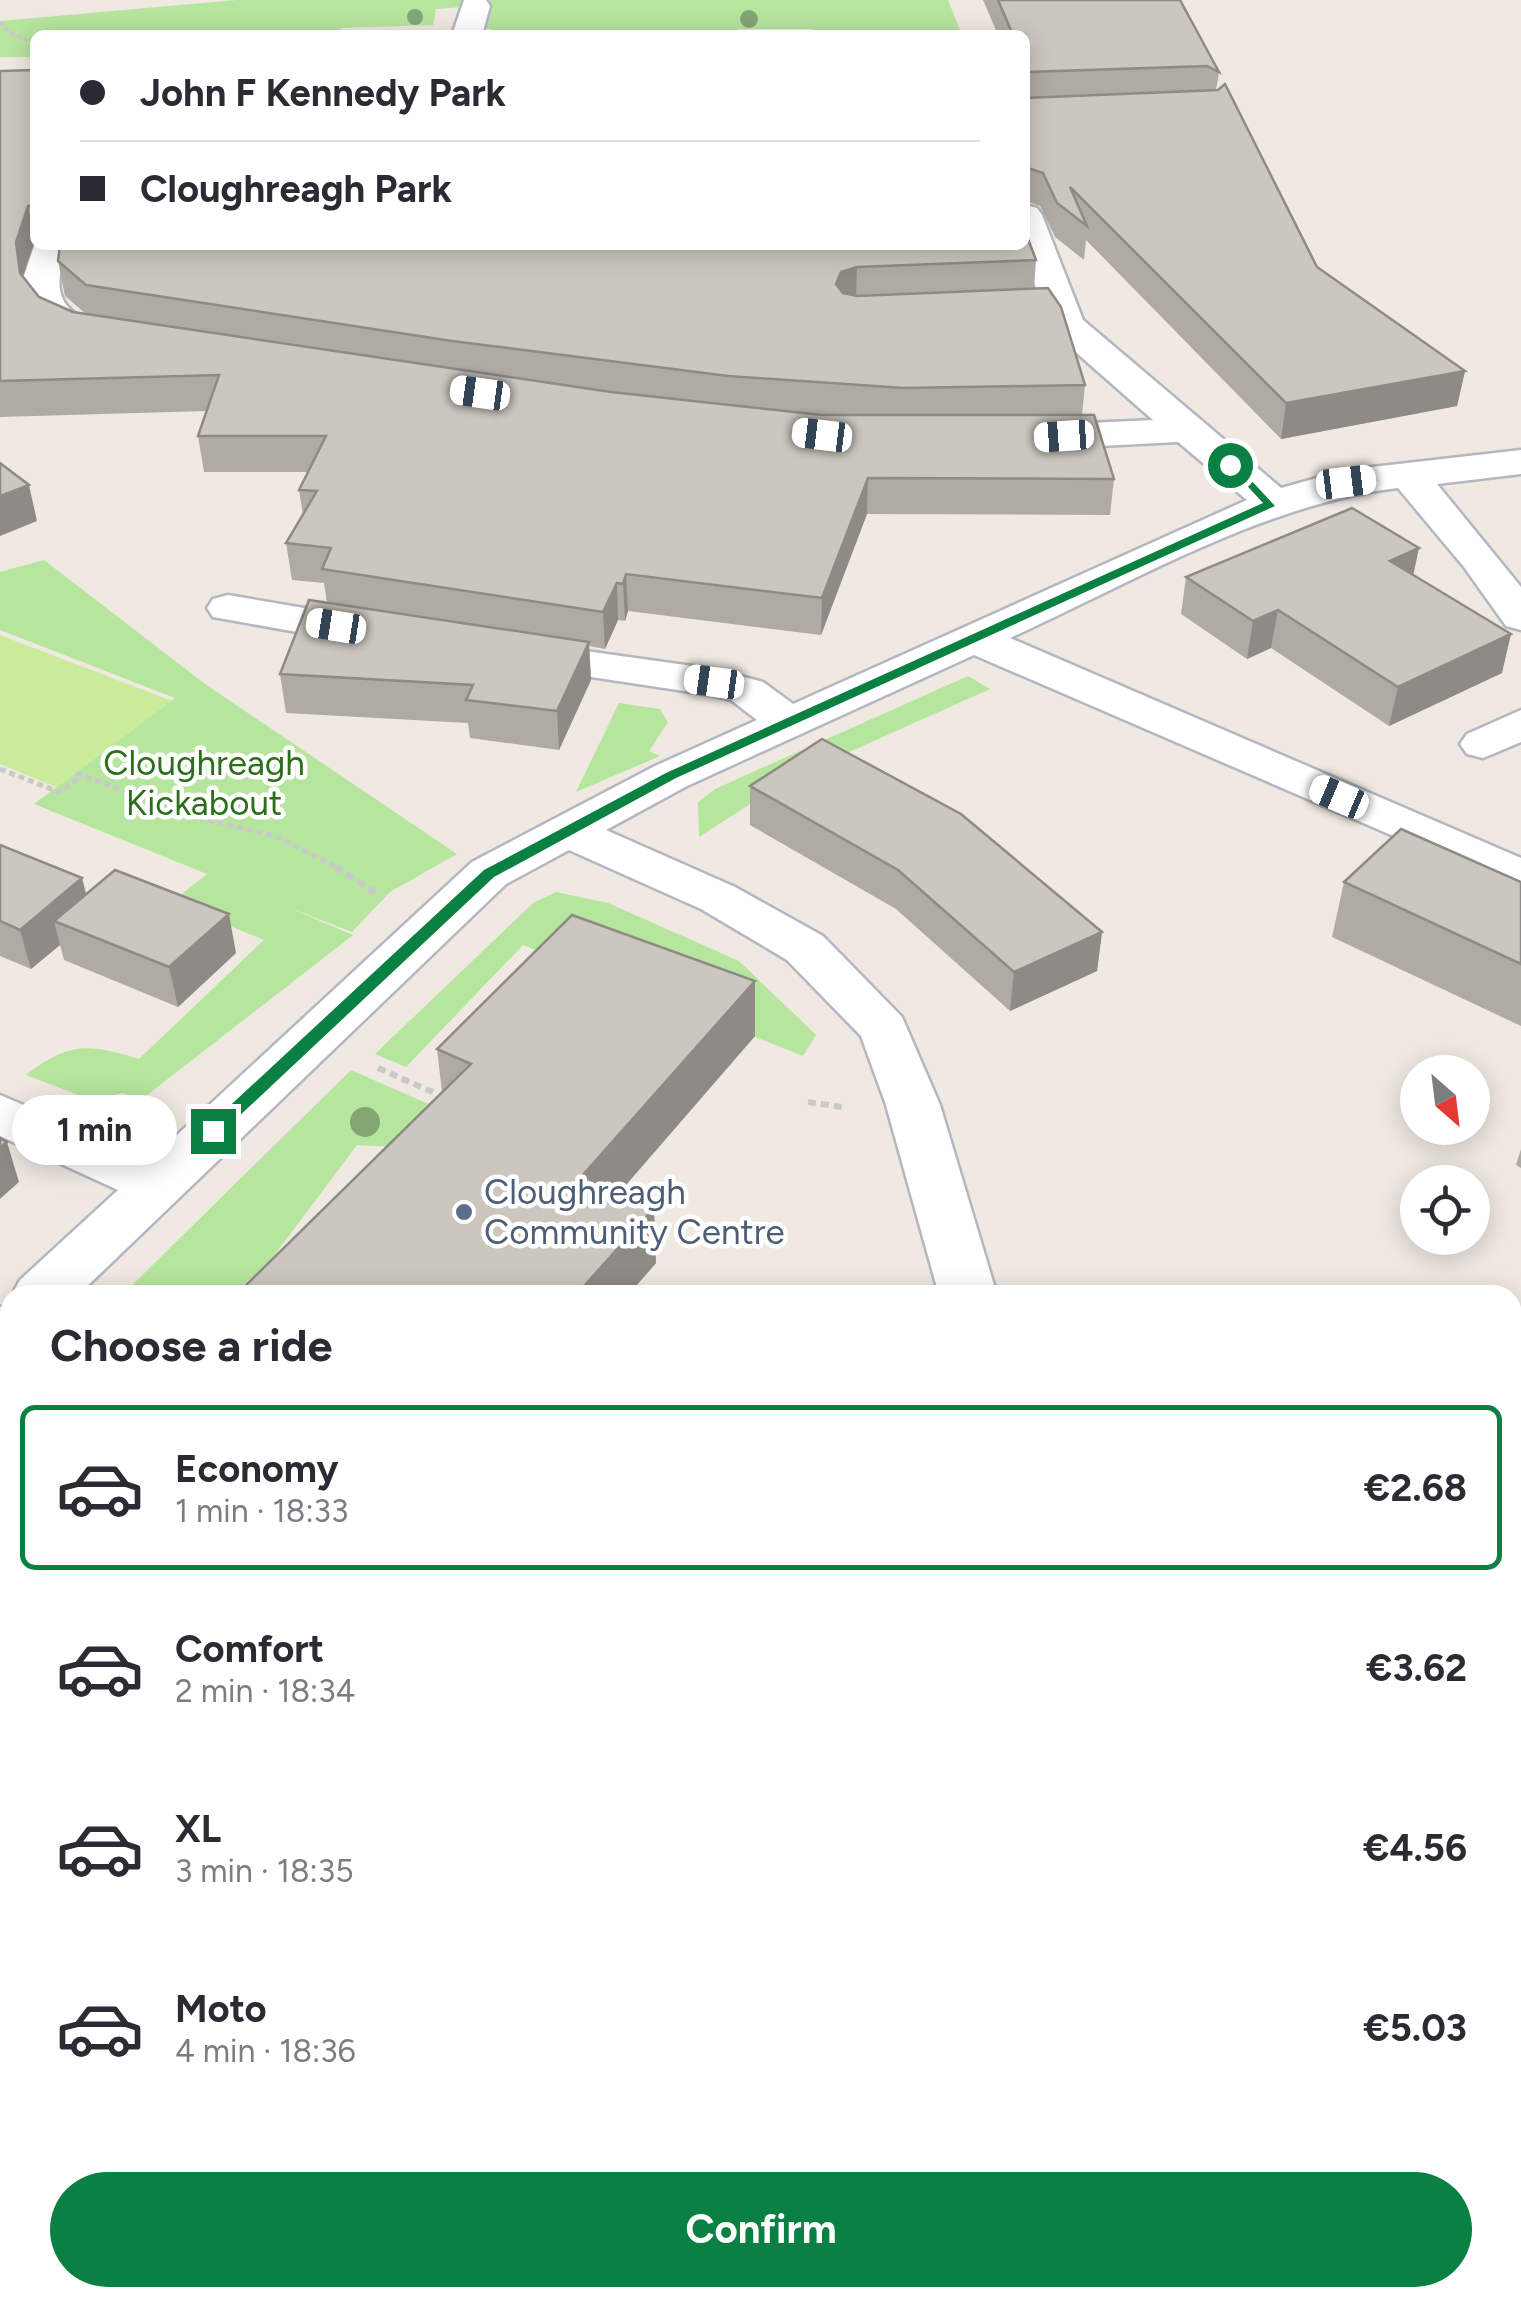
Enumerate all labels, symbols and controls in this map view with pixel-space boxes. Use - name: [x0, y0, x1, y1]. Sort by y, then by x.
- text: John F Kennedy Park: [140, 70, 506, 116]
- text: Cloughreagh Park: [140, 166, 452, 212]
- car: [448, 374, 512, 412]
- car: [790, 416, 854, 454]
- car: [1033, 419, 1095, 453]
- route start: [1208, 443, 1253, 488]
- car: [1314, 463, 1378, 501]
- car: [304, 606, 368, 646]
- car: [682, 663, 746, 701]
- park label: Cloughreagh Kickabout: [103, 742, 305, 824]
- car: [1306, 771, 1372, 823]
- north arrow: [1400, 1055, 1490, 1145]
- map controls: [1400, 1055, 1490, 1255]
- callout: 1 min: [13, 1096, 178, 1166]
- route end: [191, 1109, 236, 1154]
- text: 1 min: [57, 1111, 132, 1149]
- button: locate: [1400, 1165, 1490, 1255]
- place label: Cloughreagh Community Centre: [484, 1171, 785, 1253]
- marker: Cloughreagh Community Centre: [453, 1201, 475, 1223]
- text: Choose a ride: [50, 1318, 332, 1372]
- icon: car: [55, 1443, 145, 1533]
- text: Economy: [175, 1446, 338, 1492]
- text: €2.68: [1364, 1465, 1467, 1511]
- text: 1 min · 18:33: [175, 1492, 348, 1530]
- icon: car: [55, 1623, 145, 1713]
- text: Comfort: [175, 1626, 324, 1672]
- text: €3.62: [1366, 1645, 1467, 1691]
- text: 2 min · 18:34: [175, 1672, 355, 1710]
- icon: car: [55, 1803, 145, 1893]
- text: XL: [175, 1806, 221, 1852]
- text: €4.56: [1363, 1825, 1467, 1871]
- text: 3 min · 18:35: [175, 1852, 354, 1890]
- icon: car: [55, 1983, 145, 2073]
- text: Moto: [175, 1986, 267, 2032]
- text: €5.03: [1363, 2005, 1467, 2051]
- text: 4 min · 18:36: [175, 2032, 356, 2070]
- button: Confirm: [50, 2172, 1472, 2287]

